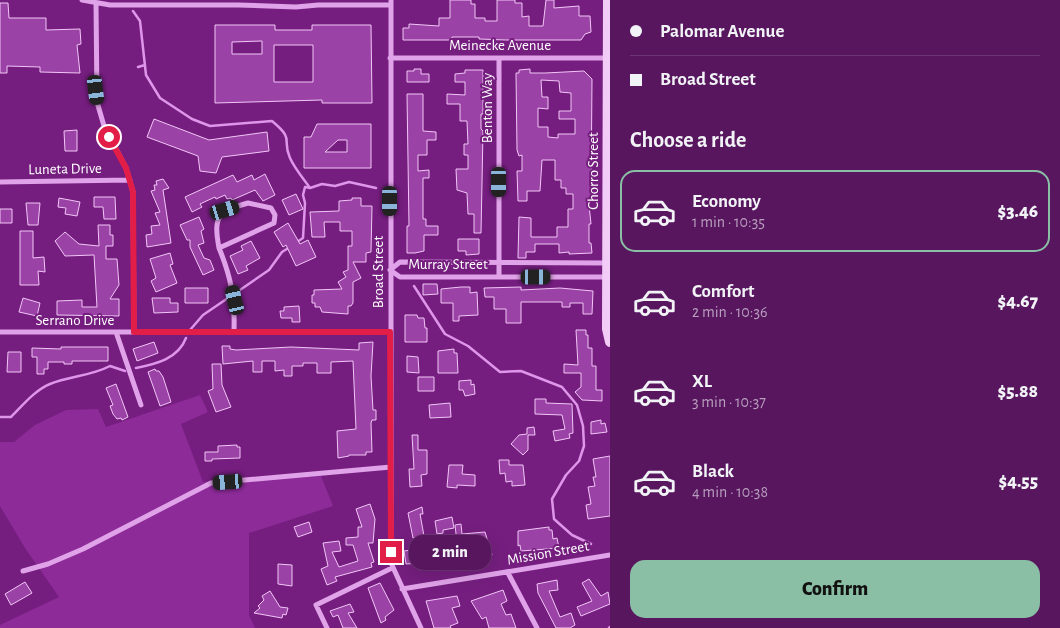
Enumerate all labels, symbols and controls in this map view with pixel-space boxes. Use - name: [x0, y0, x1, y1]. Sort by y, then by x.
- text: Palomar Avenue: [660, 22, 784, 41]
- street label: Meinecke Avenue: [449, 38, 551, 53]
- text: Broad Street: [660, 70, 756, 89]
- street label: Benton Way: [480, 72, 495, 143]
- car: [86, 74, 105, 106]
- route start: [98, 126, 120, 148]
- text: Choose a ride: [630, 129, 746, 151]
- street label: Chorro Street: [586, 132, 601, 210]
- street label: Luneta Drive: [28, 161, 102, 177]
- car: [491, 167, 506, 197]
- car: [382, 186, 397, 216]
- icon: car: [632, 189, 677, 234]
- text: Economy: [692, 192, 761, 211]
- car: [208, 198, 241, 222]
- text: $3.46: [998, 202, 1038, 221]
- text: 1 min · 10:35: [692, 214, 765, 230]
- street label: Broad Street: [371, 236, 386, 308]
- street label: Murray Street: [408, 257, 488, 272]
- car: [521, 270, 551, 285]
- icon: car: [632, 279, 677, 324]
- text: Comfort: [692, 282, 754, 301]
- car: [224, 284, 245, 316]
- text: $4.67: [998, 292, 1038, 311]
- text: 2 min · 10:36: [692, 304, 768, 320]
- street label: Serrano Drive: [36, 313, 114, 328]
- icon: car: [632, 369, 677, 414]
- text: XL: [692, 372, 712, 391]
- text: $5.88: [998, 382, 1038, 401]
- text: 3 min · 10:37: [692, 394, 766, 410]
- icon: car: [632, 459, 677, 504]
- text: Black: [692, 462, 734, 481]
- text: $4.55: [999, 472, 1038, 491]
- car: [212, 473, 243, 491]
- text: 4 min · 10:38: [692, 484, 768, 500]
- callout: 2 min: [408, 534, 491, 570]
- street label: Mission Street: [506, 538, 590, 568]
- route end: [380, 541, 402, 563]
- text: 2 min: [432, 544, 468, 560]
- button: Confirm: [630, 560, 1040, 618]

